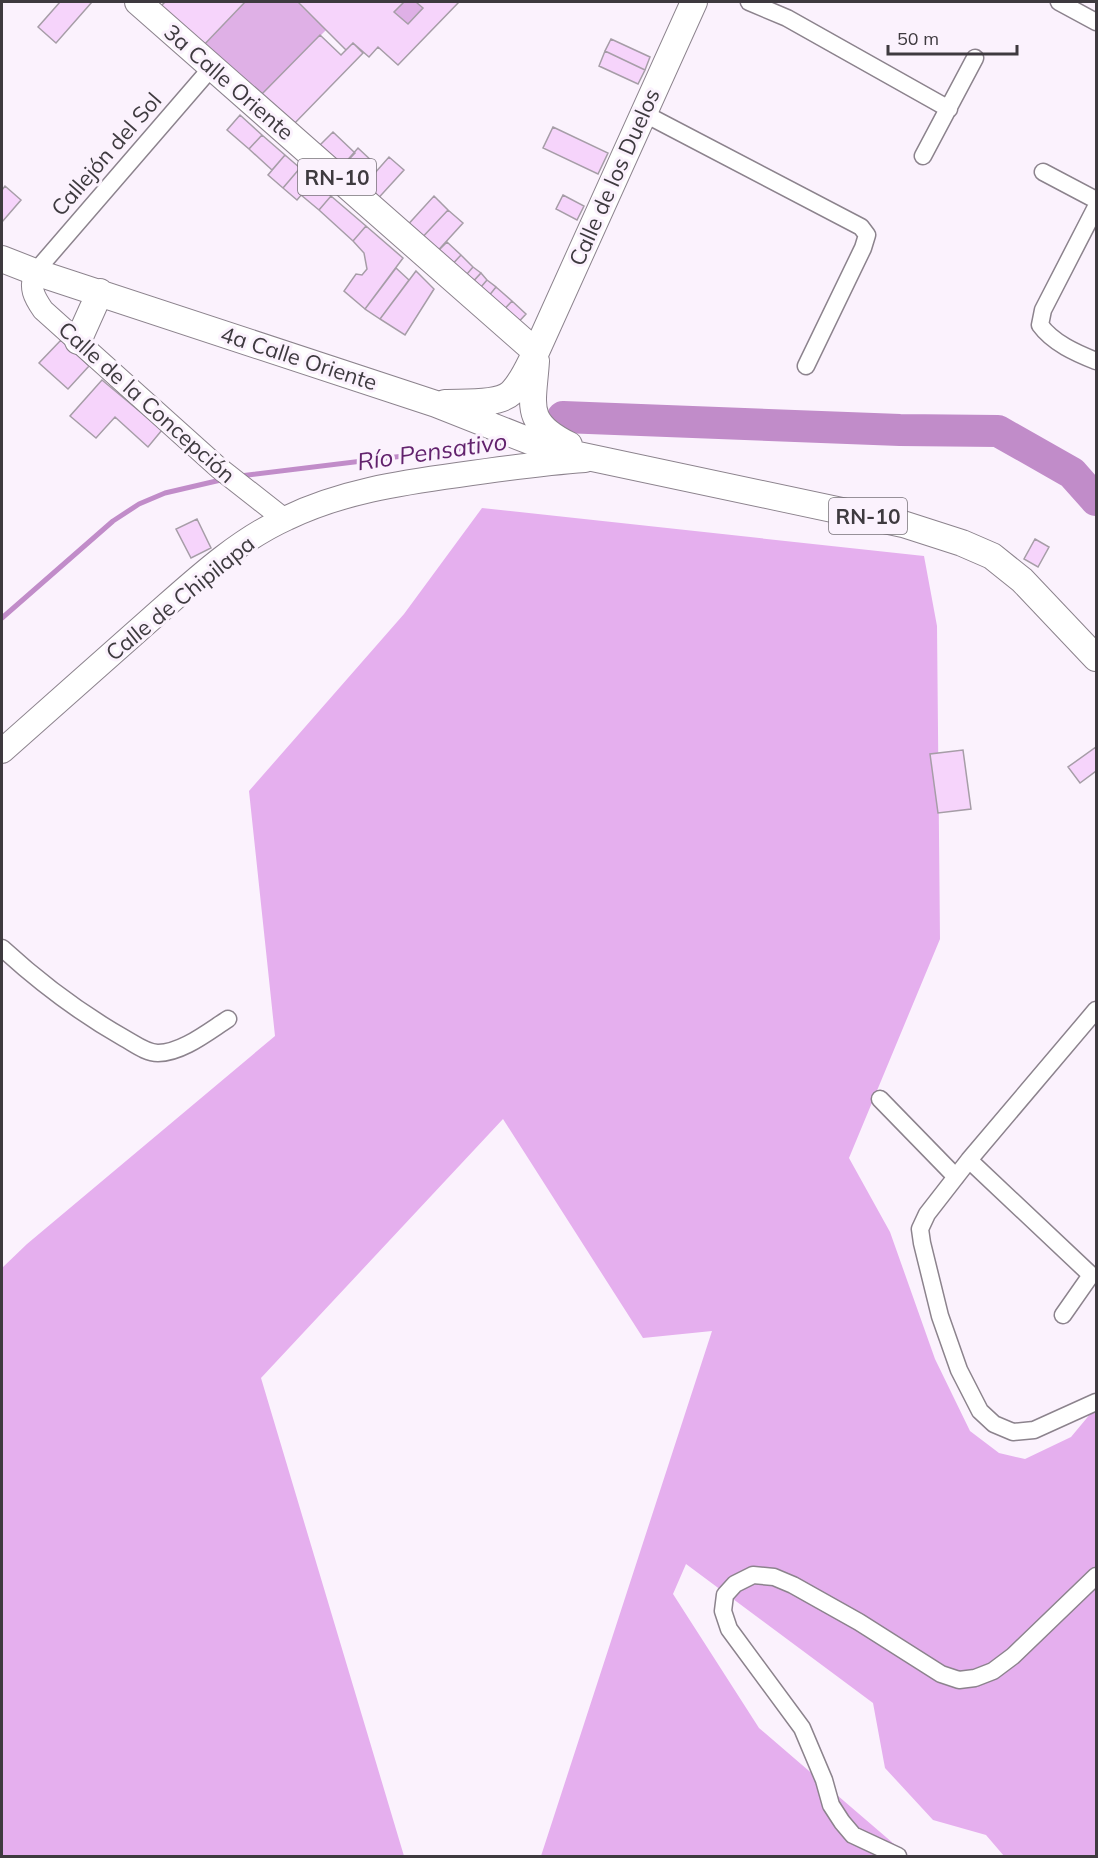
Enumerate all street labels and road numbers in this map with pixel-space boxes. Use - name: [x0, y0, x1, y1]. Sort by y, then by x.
- street label: 3a Calle Oriente: [158, 18, 300, 146]
- street label: Calle de los Duelos: [562, 84, 666, 270]
- street label: Callejón del Sol: [45, 87, 167, 221]
- road number: RN-10: [298, 159, 376, 195]
- street label: Calle de la Concepción: [53, 315, 241, 489]
- street label: 4a Calle Oriente: [217, 320, 381, 396]
- road number: RN-10: [829, 498, 907, 534]
- street label: Calle de Chipilapa: [100, 529, 260, 667]

